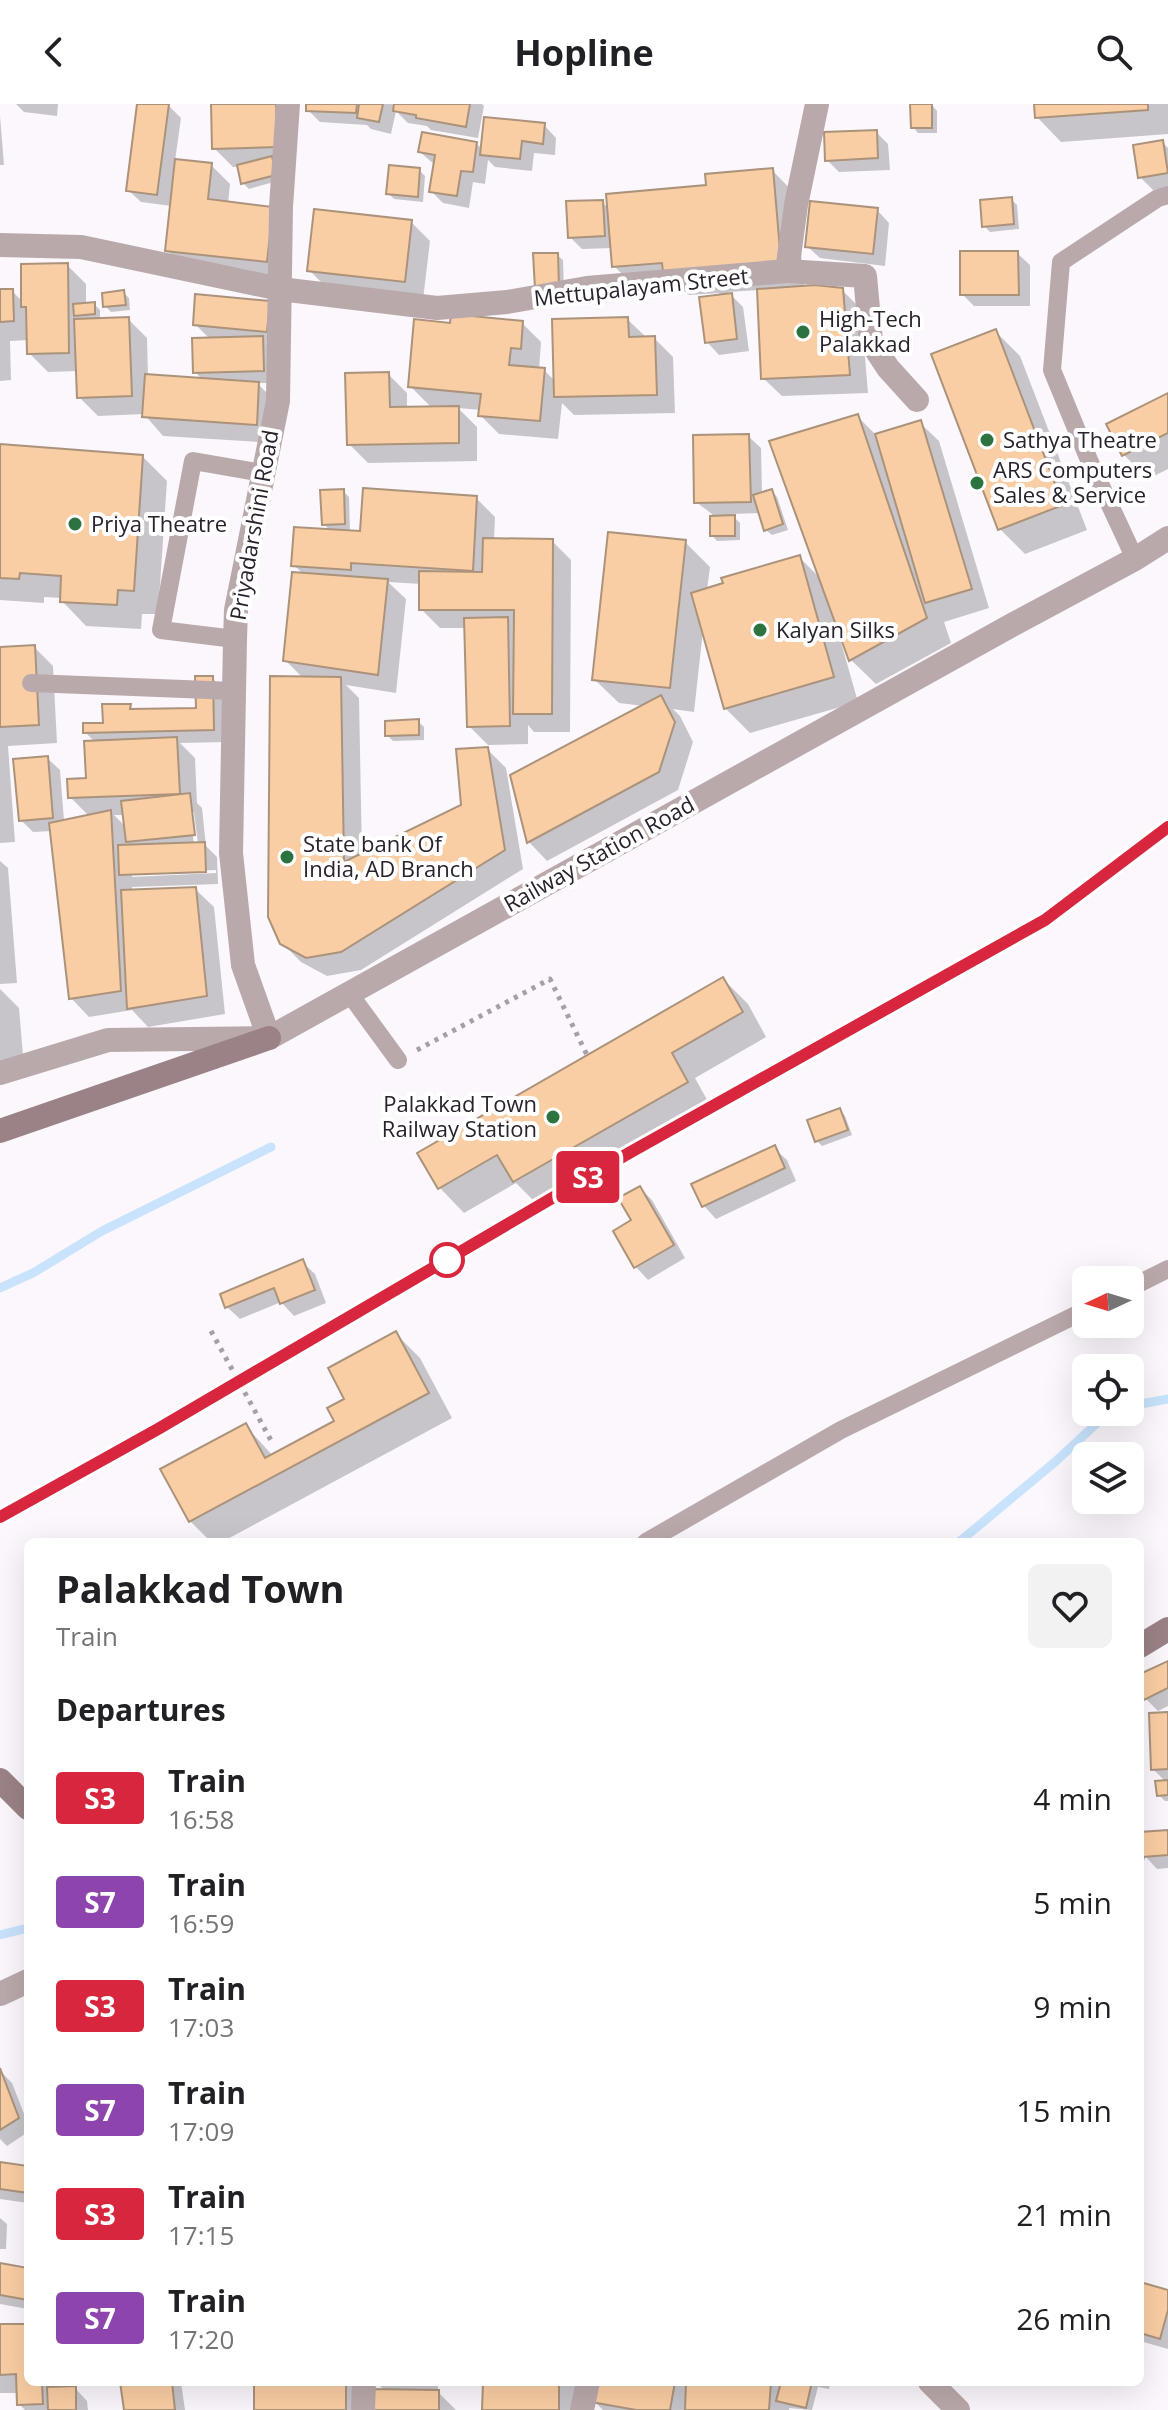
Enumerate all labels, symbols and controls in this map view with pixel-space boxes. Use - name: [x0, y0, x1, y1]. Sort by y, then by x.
- text: Hopline: [514, 28, 654, 77]
- icon: back: [32, 30, 76, 74]
- icon: search: [1092, 30, 1136, 74]
- street label: Mettupalayam Street: [532, 260, 750, 312]
- place label: High-Tech Palakkad: [819, 303, 922, 358]
- marker: High-Tech Palakkad: [794, 323, 812, 341]
- place label: Sathya Theatre: [1003, 424, 1157, 454]
- street label: Priyadarshini Road: [222, 427, 285, 622]
- marker: Sathya Theatre: [978, 431, 996, 449]
- place label: ARS Computers Sales & Service: [993, 454, 1152, 509]
- marker: ARS Computers Sales & Service: [968, 474, 986, 492]
- place label: Priya Theatre: [91, 508, 227, 538]
- marker: Priya Theatre: [66, 515, 84, 533]
- place label: Kalyan Silks: [776, 614, 895, 644]
- marker: Kalyan Silks: [751, 621, 769, 639]
- street label: Railway Station Road: [498, 788, 699, 918]
- place label: State bank Of India, AD Branch: [303, 828, 474, 883]
- marker: State bank Of India, AD Branch: [278, 848, 296, 866]
- place label: Palakkad Town Railway Station: [382, 1088, 537, 1143]
- marker: Palakkad Town Railway Station: [544, 1108, 562, 1126]
- line badge: S3: [552, 1151, 624, 1203]
- text: S3: [572, 1158, 604, 1196]
- unlabelled marker: [430, 1243, 464, 1277]
- north arrow: [1072, 1266, 1144, 1338]
- map controls: [1072, 1266, 1144, 1514]
- button: locate: [1072, 1354, 1144, 1426]
- button: layers: [1072, 1442, 1144, 1514]
- text: Palakkad Town: [56, 1562, 344, 1614]
- button: heart: [1028, 1564, 1112, 1648]
- text: Train: [56, 1618, 118, 1654]
- text: Departures: [56, 1689, 226, 1730]
- text: Train: [168, 1760, 246, 1801]
- text: 4 min: [1033, 1778, 1112, 1819]
- text: S3: [84, 1779, 116, 1817]
- text: 16:58: [168, 1801, 234, 1837]
- text: Train: [168, 1864, 246, 1905]
- text: 5 min: [1033, 1882, 1112, 1923]
- text: S7: [84, 1883, 116, 1921]
- text: 16:59: [168, 1905, 234, 1941]
- text: Train: [168, 1968, 246, 2009]
- text: 9 min: [1033, 1986, 1112, 2027]
- text: S3: [84, 1987, 116, 2025]
- text: 17:03: [168, 2009, 234, 2045]
- text: Train: [168, 2072, 246, 2113]
- text: 15 min: [1016, 2090, 1112, 2131]
- text: S7: [84, 2091, 116, 2129]
- text: 17:09: [168, 2113, 234, 2149]
- text: Train: [168, 2176, 246, 2217]
- text: 21 min: [1016, 2194, 1112, 2235]
- text: S3: [84, 2195, 116, 2233]
- text: 17:15: [168, 2217, 234, 2253]
- text: Train: [168, 2280, 246, 2321]
- text: 26 min: [1016, 2298, 1112, 2339]
- text: S7: [84, 2299, 116, 2337]
- text: 17:20: [168, 2321, 234, 2357]

